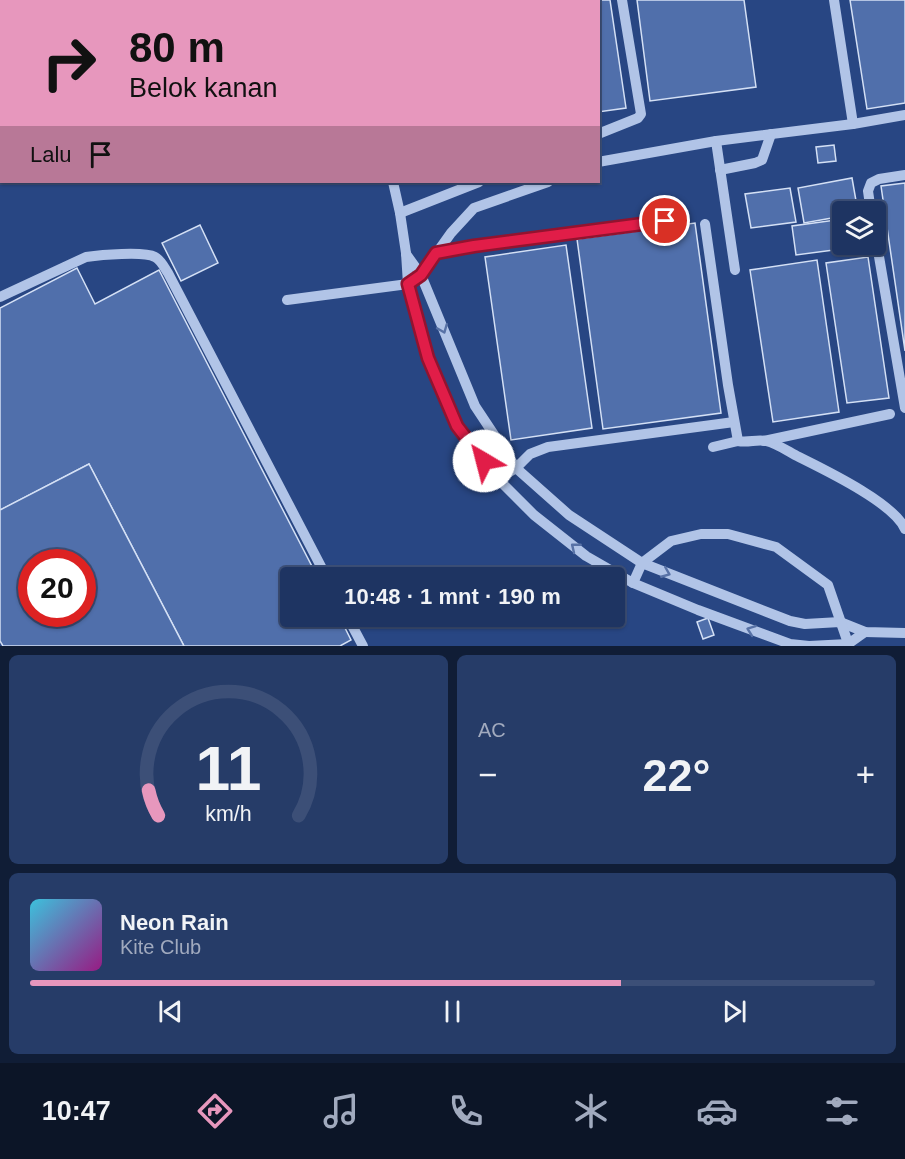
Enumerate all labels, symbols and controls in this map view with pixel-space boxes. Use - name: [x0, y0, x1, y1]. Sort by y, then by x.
- icon: right: [30, 24, 108, 102]
- text: 80 m: [129, 24, 225, 71]
- text: Belok kanan: [129, 73, 278, 103]
- icon: arrive: [84, 138, 117, 171]
- text: Lalu: [30, 142, 72, 167]
- pin: [639, 195, 690, 246]
- map controls: [832, 201, 886, 255]
- button: layers: [832, 201, 886, 255]
- icon: arrive: [648, 204, 681, 237]
- one-way arrow: [435, 324, 448, 334]
- position arrow: [452, 429, 516, 493]
- one-way arrow: [570, 544, 581, 555]
- speed limit sign: 20: [18, 549, 96, 627]
- one-way arrow: [660, 566, 671, 578]
- text: 10:48 · 1 mnt · 190 m: [344, 584, 561, 609]
- one-way arrow: [746, 624, 756, 637]
- text: AC: [478, 719, 506, 741]
- text: 11: [196, 734, 261, 803]
- text: 22°: [642, 750, 711, 801]
- text: −: [478, 756, 497, 793]
- text: +: [856, 756, 875, 793]
- text: km/h: [205, 803, 252, 827]
- text: Neon Rain: [120, 910, 229, 935]
- text: Kite Club: [120, 936, 201, 958]
- icon: previous: [154, 995, 187, 1028]
- icon: pause: [436, 995, 469, 1028]
- icon: next: [718, 995, 751, 1028]
- icon: directions: [194, 1090, 236, 1132]
- icon: music: [320, 1090, 362, 1132]
- icon: phone: [445, 1090, 487, 1132]
- icon: climate: [570, 1090, 612, 1132]
- icon: car: [696, 1090, 738, 1132]
- icon: filters: [821, 1090, 863, 1132]
- text: 10:47: [42, 1096, 111, 1126]

